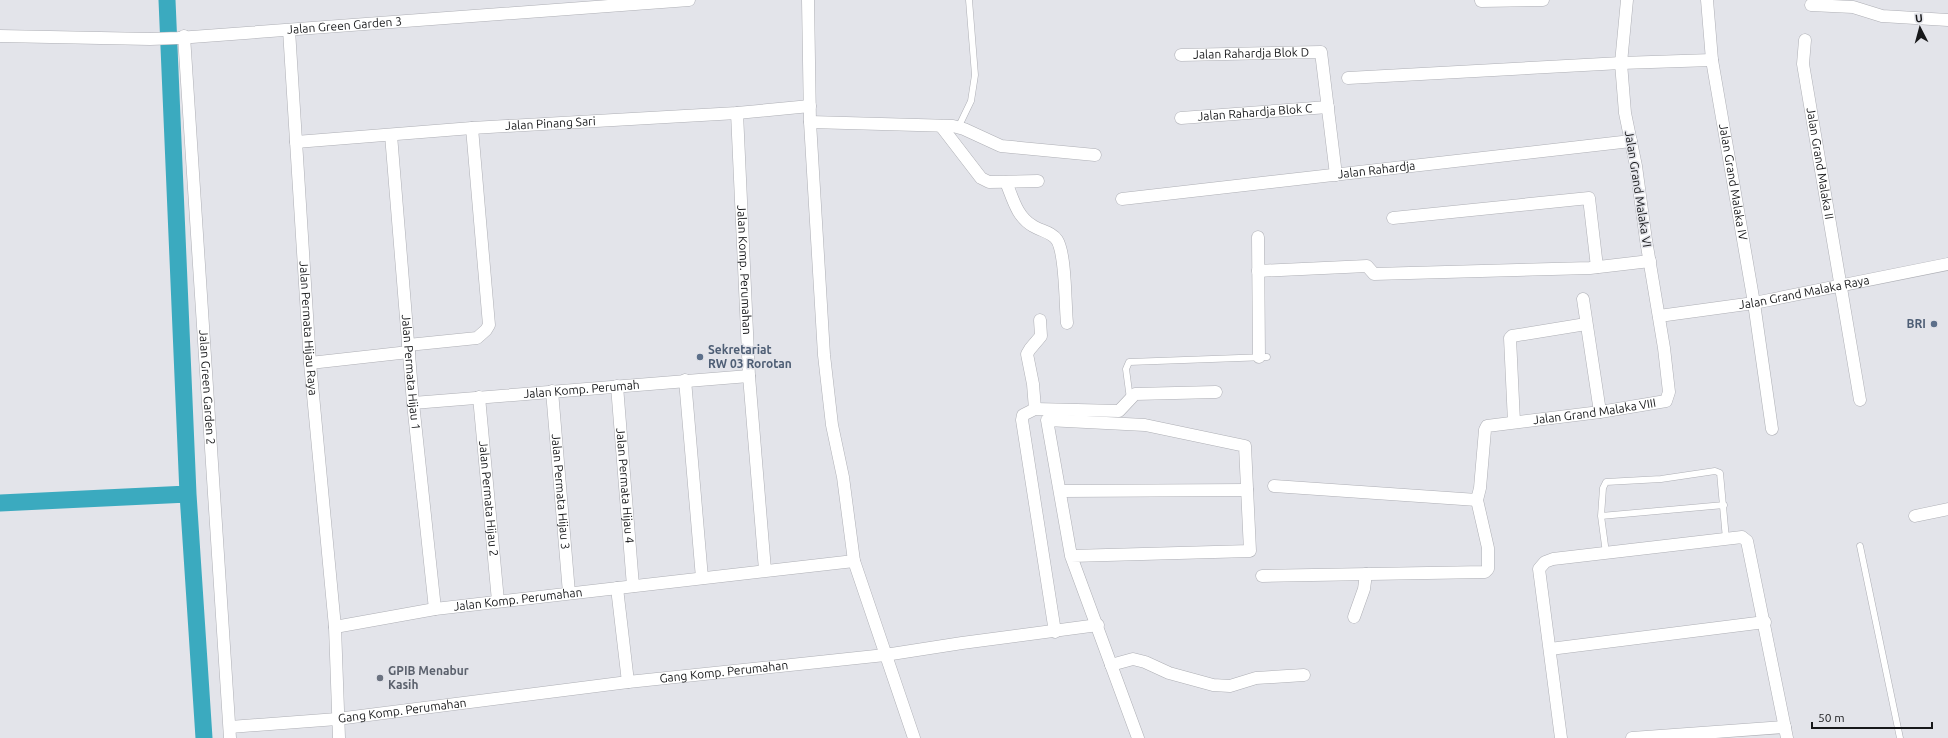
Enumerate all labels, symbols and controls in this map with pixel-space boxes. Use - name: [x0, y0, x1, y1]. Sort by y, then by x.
- north arrow: [1900, 8, 1940, 48]
- text: U: [1914, 12, 1923, 24]
- street label: Jalan Green Garden 3: [287, 14, 402, 36]
- street label: Jalan Rahardja Blok D: [1193, 45, 1309, 61]
- street label: Jalan Rahardja Blok C: [1197, 101, 1313, 123]
- street label: Jalan Grand Malaka II: [1804, 106, 1836, 220]
- street label: Jalan Pinang Sari: [505, 114, 596, 132]
- street label: Jalan Grand Malaka IV: [1717, 123, 1750, 242]
- street label: Jalan Grand Malaka VI: [1623, 130, 1654, 248]
- street label: Jalan Rahardja: [1337, 159, 1416, 180]
- street label: Jalan Komp. Perumahan: [735, 205, 754, 335]
- street label: Jalan Permata Hijau Raya: [298, 261, 320, 396]
- street label: Jalan Grand Malaka Raya: [1738, 273, 1870, 311]
- street label: Jalan Permata Hijau 1: [400, 314, 423, 431]
- place label: BRI: [1907, 317, 1926, 330]
- marker: BRI: [1929, 319, 1939, 329]
- street label: Jalan Green Garden 2: [197, 329, 218, 445]
- place label: Sekretariat RW 03 Rorotan: [708, 343, 792, 370]
- marker: Sekretariat RW 03 Rorotan: [695, 352, 705, 362]
- street label: Jalan Komp. Perumah: [523, 378, 640, 400]
- street label: Jalan Grand Malaka VIII: [1532, 396, 1657, 426]
- street label: Jalan Permata Hijau 4: [614, 427, 637, 544]
- street label: Jalan Permata Hijau 3: [550, 433, 572, 550]
- street label: Jalan Permata Hijau 2: [477, 440, 501, 557]
- street label: Jalan Komp. Perumahan: [453, 585, 583, 613]
- street label: Gang Komp. Perumahan: [659, 658, 789, 685]
- place label: GPIB Menabur Kasih: [388, 664, 469, 691]
- marker: GPIB Menabur Kasih: [375, 673, 385, 683]
- street label: Gang Komp. Perumahan: [337, 696, 467, 725]
- scale bar: [1812, 704, 1932, 730]
- text: 50 m: [1818, 711, 1845, 724]

